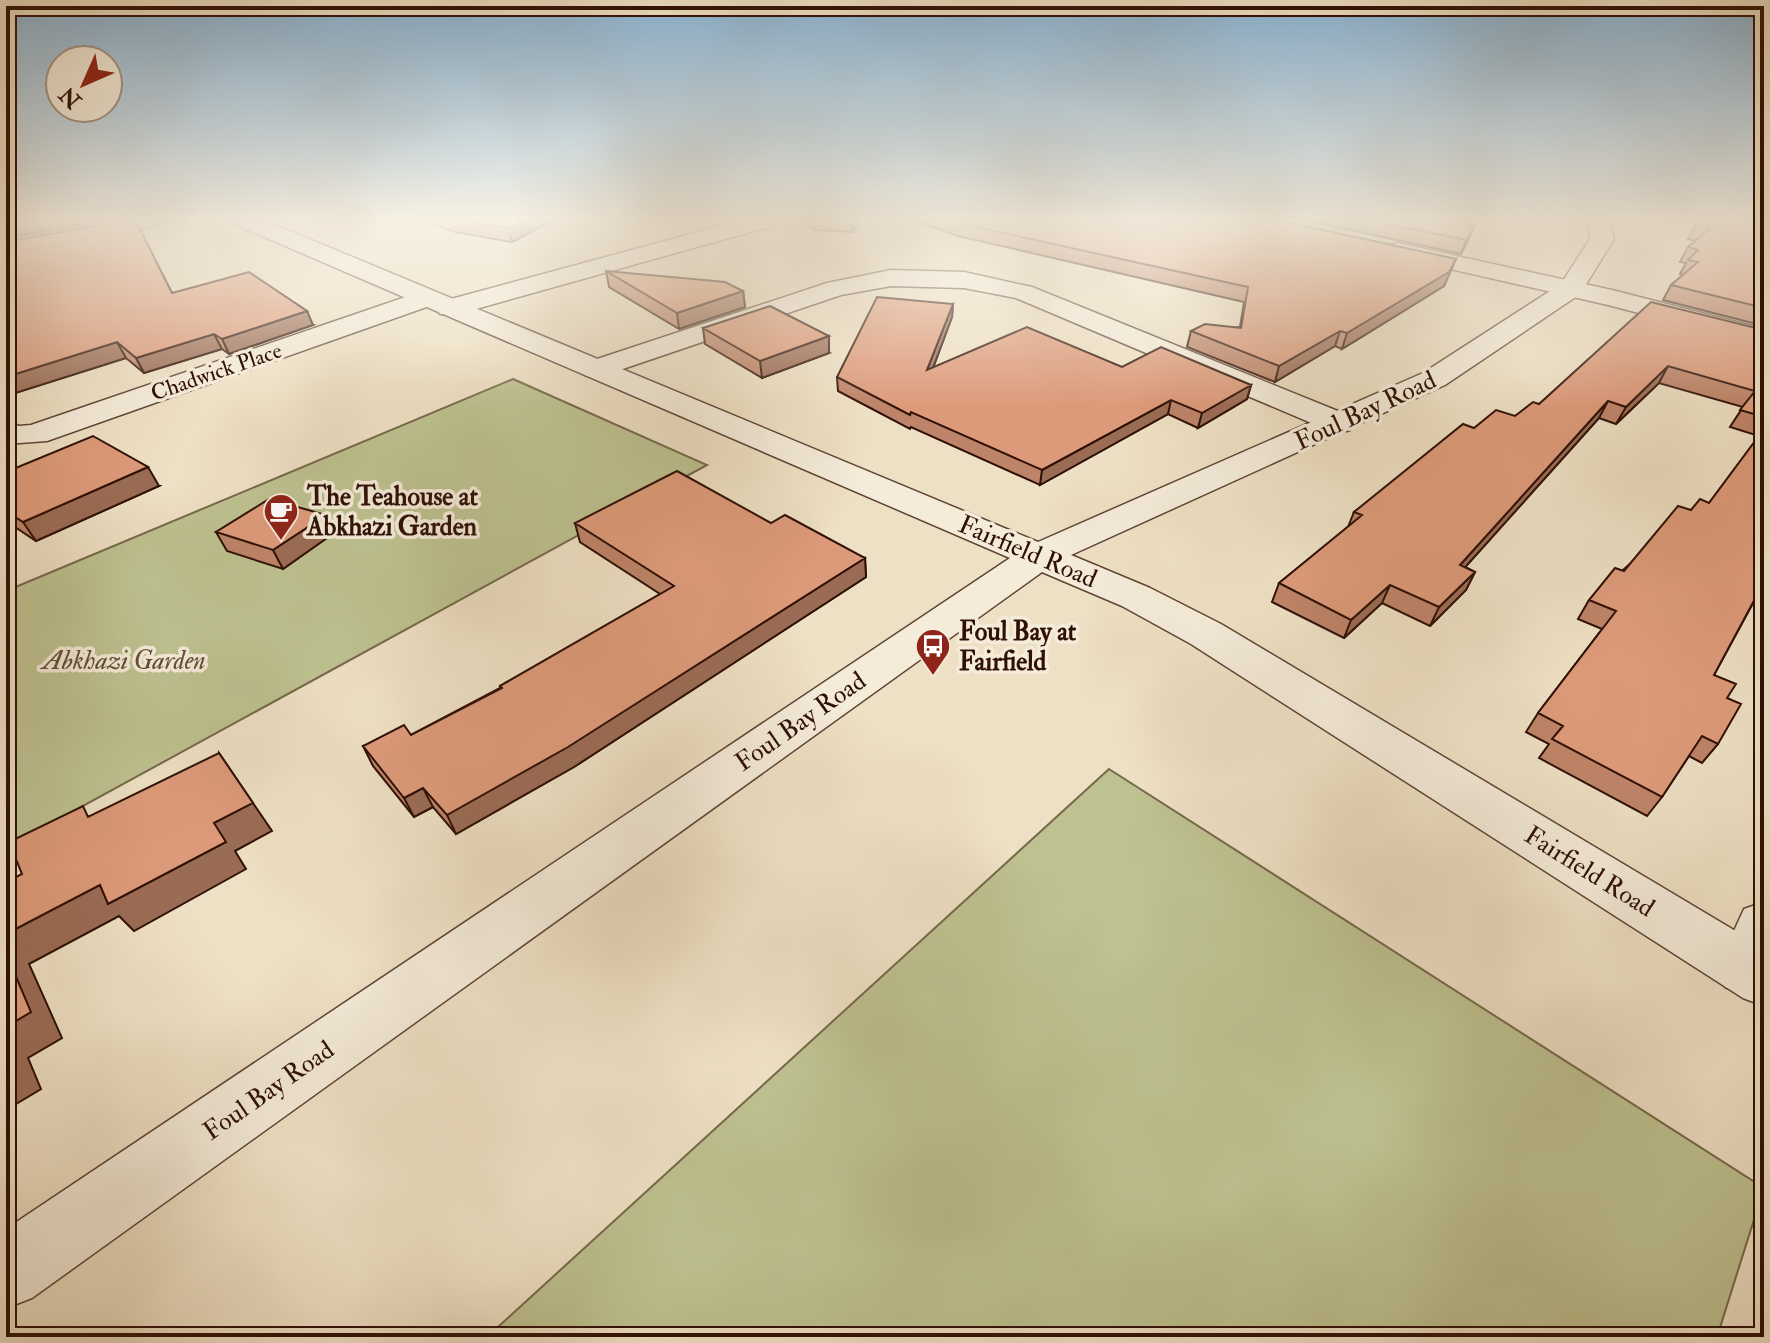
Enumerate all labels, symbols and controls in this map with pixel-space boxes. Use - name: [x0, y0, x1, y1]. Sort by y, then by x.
- north arrow: [44, 44, 124, 124]
- text: N: [53, 80, 88, 115]
- street label: Chadwick Place: [147, 337, 285, 407]
- street label: Foul Bay Road: [1290, 364, 1441, 458]
- place label: The Teahouse at Abkhazi Garden: [306, 481, 478, 543]
- cafe icon: The Teahouse at Abkhazi Garden: [262, 492, 300, 542]
- street label: Fairfield Road: [954, 508, 1102, 595]
- place label: Foul Bay at Fairfield: [959, 616, 1077, 678]
- bus stop icon: Foul Bay at Fairfield: [914, 627, 952, 677]
- park label: Abkhazi Garden: [39, 645, 206, 677]
- street label: Foul Bay Road: [729, 665, 872, 779]
- street label: Fairfield Road: [1519, 819, 1661, 925]
- street label: Foul Bay Road: [197, 1034, 340, 1148]

